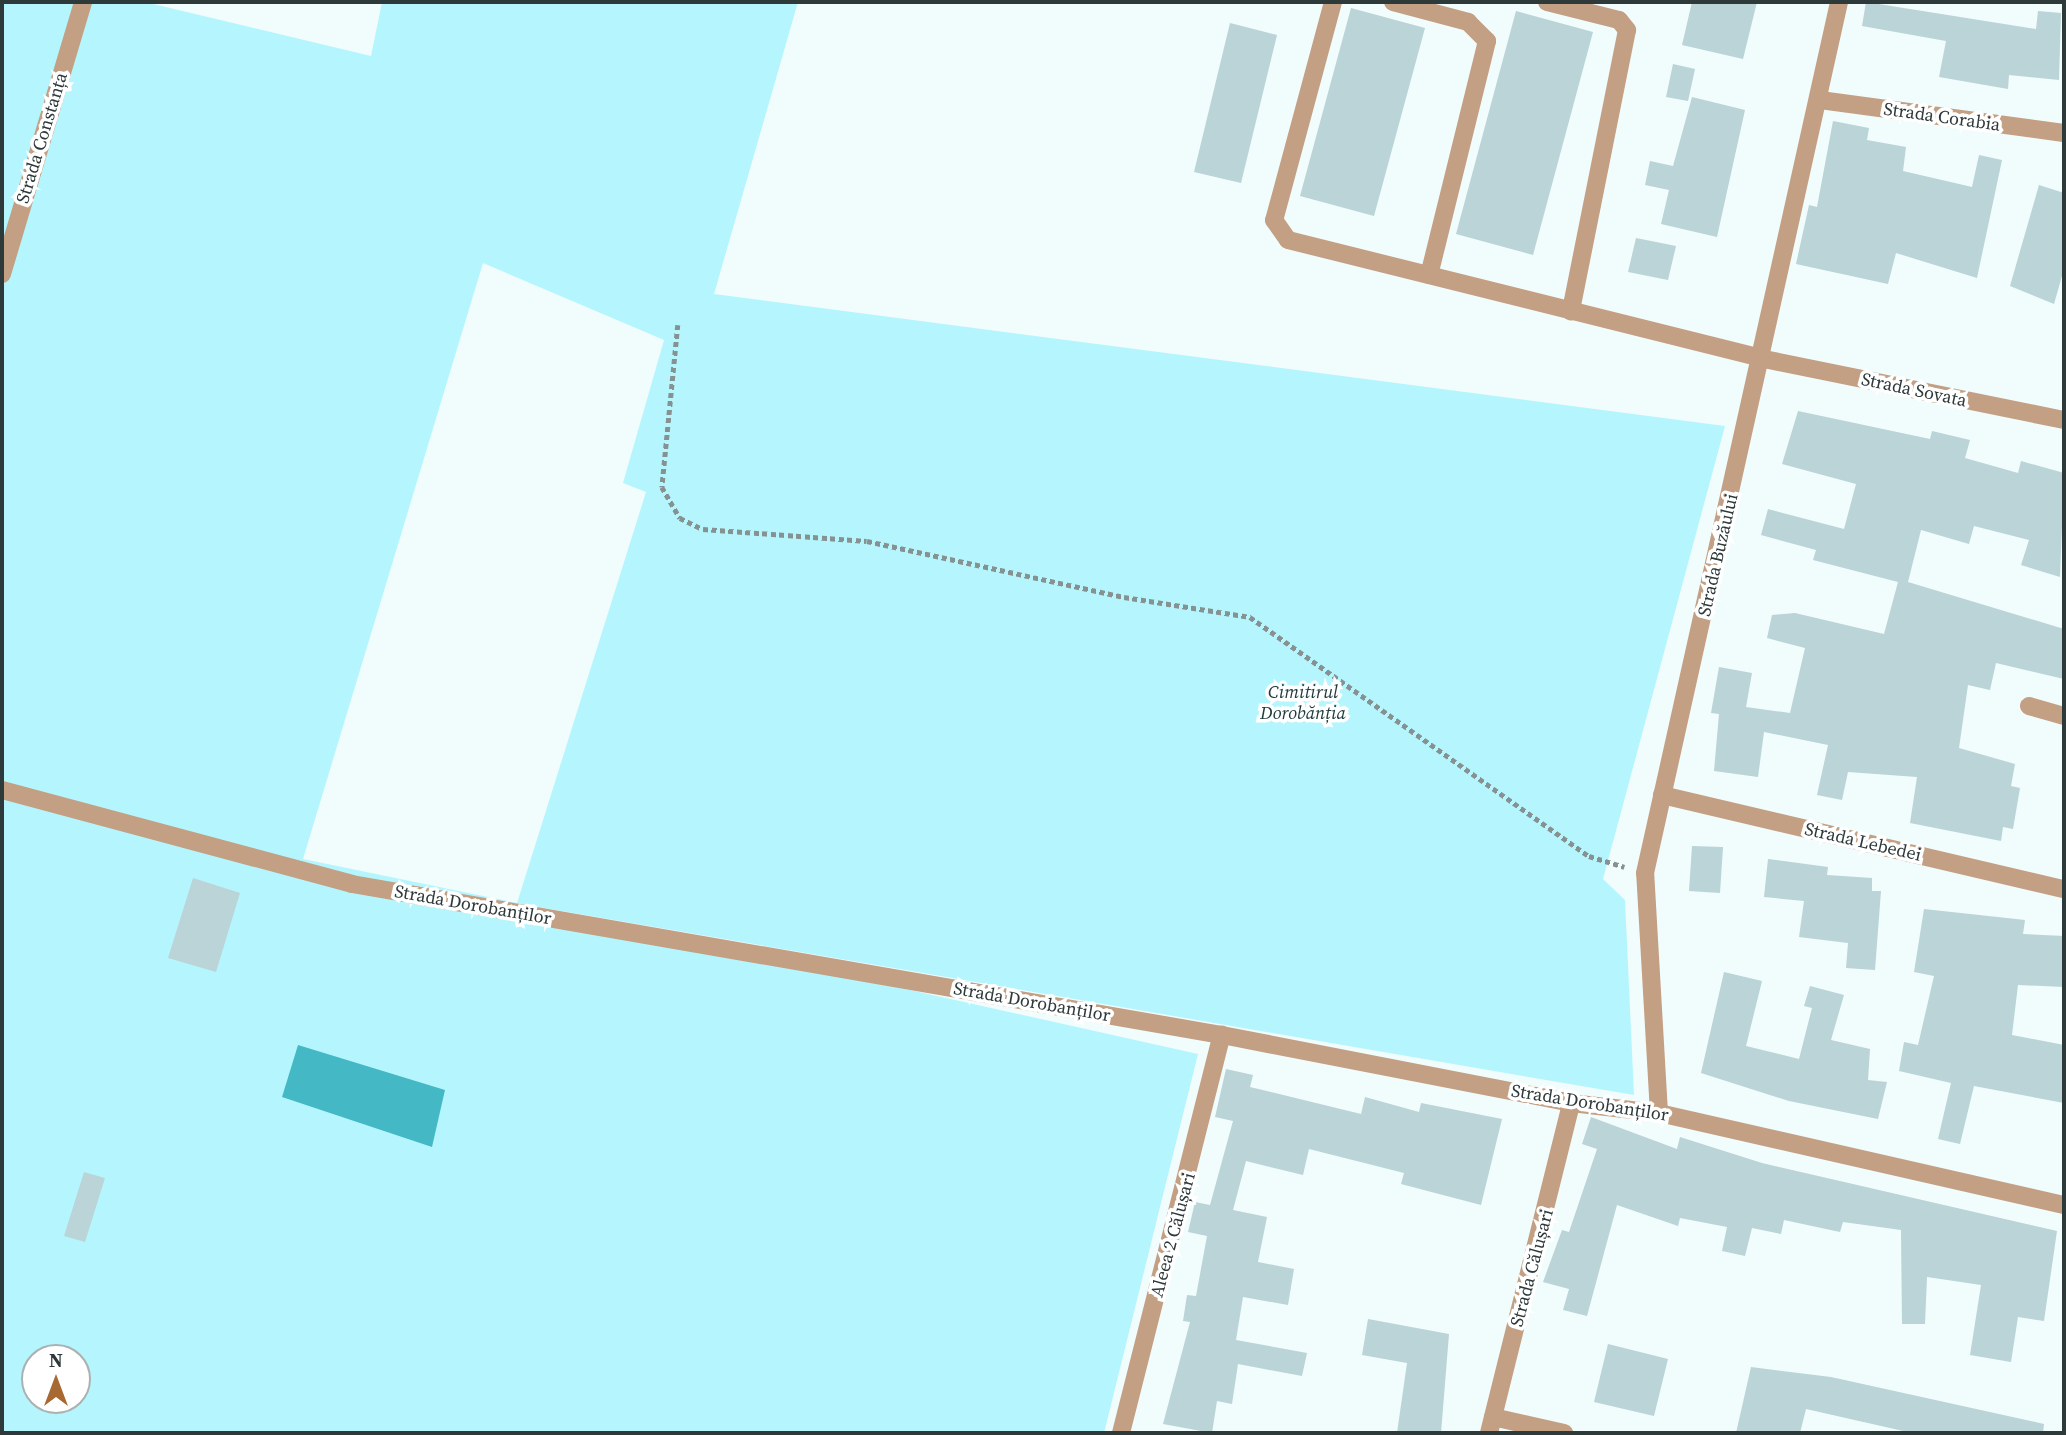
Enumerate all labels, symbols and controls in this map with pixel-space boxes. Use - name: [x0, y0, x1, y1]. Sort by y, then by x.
- street label: Strada Constanța: [12, 70, 72, 206]
- street label: Strada Corabia: [1882, 98, 2002, 136]
- street label: Strada Sovata: [1859, 368, 1969, 412]
- street label: Strada Buzăului: [1693, 492, 1743, 618]
- park label: Cimitirul Dorobănția: [1260, 682, 1346, 724]
- street label: Strada Lebedei: [1803, 818, 1923, 866]
- street label: Strada Dorobanților: [393, 881, 553, 929]
- street label: Strada Dorobanților: [952, 978, 1112, 1026]
- street label: Strada Dorobanților: [1510, 1080, 1670, 1126]
- street label: Aleea 2 Călușari: [1146, 1170, 1200, 1300]
- street label: Strada Călușari: [1506, 1207, 1558, 1329]
- north arrow: [21, 1344, 91, 1414]
- text: N: [49, 1347, 63, 1373]

